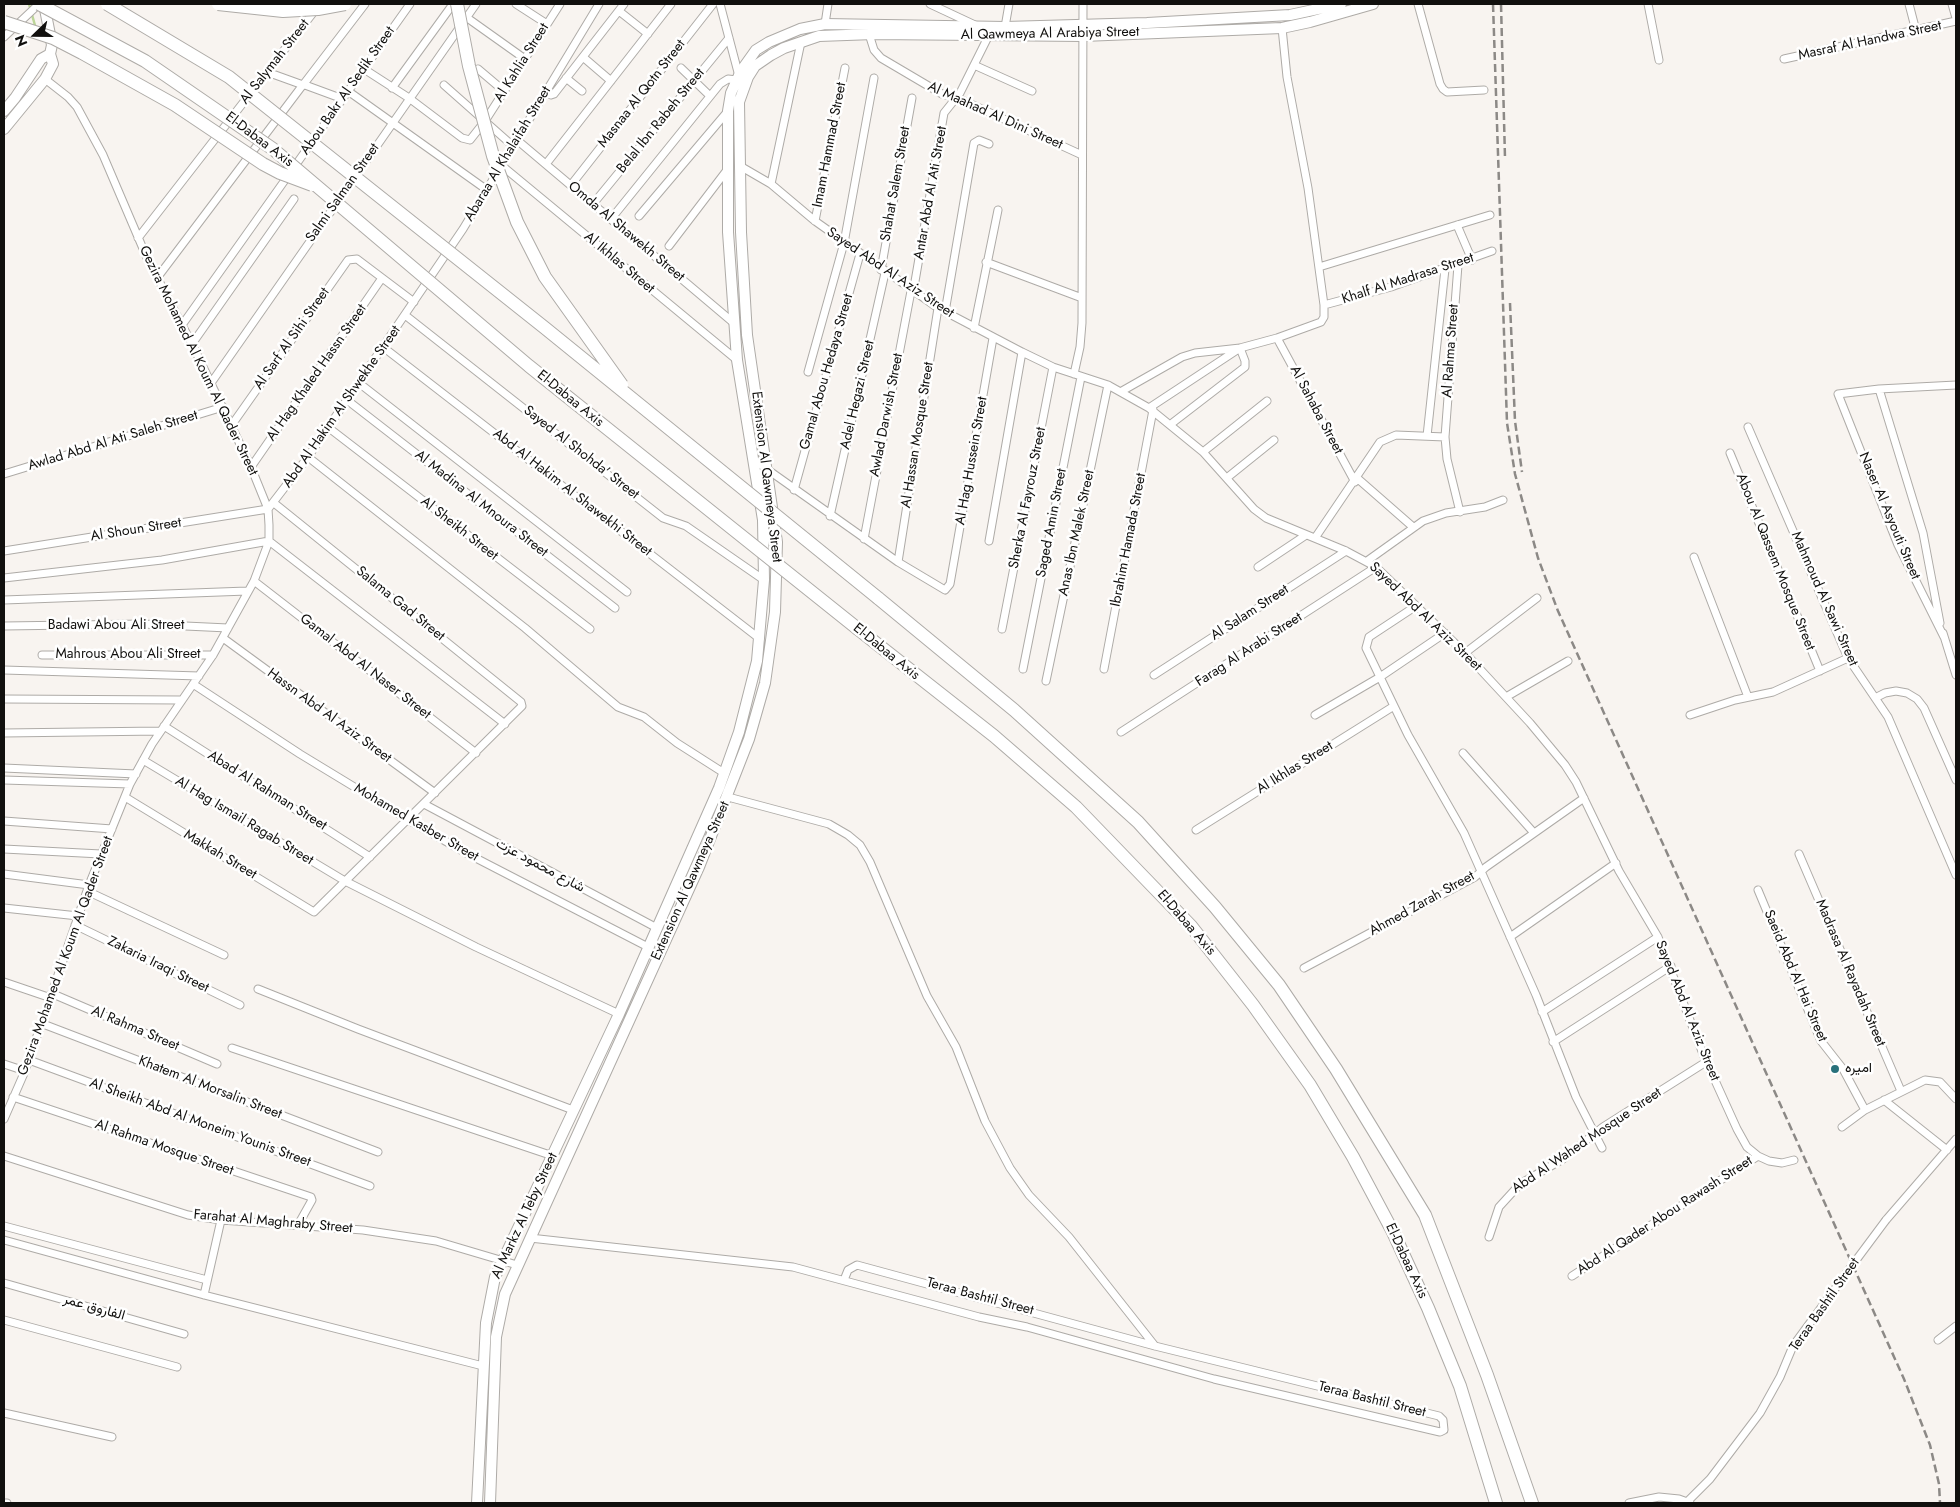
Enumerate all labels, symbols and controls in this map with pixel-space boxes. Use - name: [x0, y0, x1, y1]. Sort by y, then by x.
- north arrow: [10, 10, 60, 60]
- street label: Al Salymah Street: [237, 16, 313, 108]
- street label: Masraf Al Handwa Street: [1797, 18, 1943, 64]
- street label: Al Kahlia Street: [491, 20, 553, 106]
- street label: Abou Bakr Al Sedik Street: [297, 23, 399, 159]
- street label: Al Qawmeya Al Arabiya Street: [961, 24, 1139, 44]
- text: N: [10, 32, 32, 50]
- street label: Masnaa Al Qotn Street: [595, 37, 689, 151]
- street label: Belal Ibn Rabeh Street: [614, 65, 708, 177]
- street label: Al Maahad Al Dini Street: [925, 79, 1065, 153]
- street label: Imam Hammad Street: [810, 81, 850, 209]
- street label: Abaraa Al Khalaifah Street: [461, 84, 555, 224]
- street label: El-Dabaa Axis: [222, 109, 296, 171]
- street label: Shahat Salem Street: [878, 125, 914, 243]
- street label: Antar Abd Al Ati Street: [911, 125, 951, 261]
- street label: Salmi Salman Street: [303, 140, 383, 246]
- street label: Omda Al Shawekh Street: [564, 178, 688, 286]
- street label: Sayed Abd Al Aziz Street: [823, 224, 957, 322]
- street label: Al Ikhlas Street: [580, 229, 658, 297]
- street label: Gezira Mohamed Al Koum Al Qader Street: [135, 243, 261, 479]
- street label: Khalf Al Madrasa Street: [1340, 250, 1476, 308]
- street label: Al Sarf Al Sihi Street: [251, 285, 333, 393]
- street label: Gamal Abou Hedaya Street: [797, 292, 857, 452]
- street label: Al Hag Khaled Hassn Street: [263, 301, 371, 445]
- street label: Al Rahma Street: [1439, 304, 1463, 398]
- street label: Abd Al Hakim Al Shwekhe Street: [279, 323, 405, 491]
- street label: Adel Hegazi Street: [837, 339, 879, 451]
- street label: Awlad Darwish Street: [867, 352, 907, 478]
- street label: Al Hassan Mosque Street: [898, 361, 938, 509]
- street label: Al Sahaba Street: [1286, 363, 1346, 457]
- street label: El-Dabaa Axis: [533, 367, 607, 431]
- street label: Extension Al Qawmeya Street: [747, 390, 785, 564]
- street label: Al Hag Hussein Street: [952, 396, 992, 526]
- street label: Sayed Al Shohda' Street: [520, 403, 642, 503]
- street label: Awlad Abd Al Ati Saleh Street: [26, 407, 200, 475]
- street label: Abd Al Hakim Al Shawekhi Street: [489, 426, 655, 560]
- street label: Sherka Al Fayrouz Street: [1006, 426, 1050, 570]
- street label: Al Madina Al Mnoura Street: [411, 447, 551, 561]
- street label: Naser Al Asyouti Street: [1855, 450, 1923, 582]
- street label: Saged Amin Street: [1033, 467, 1071, 579]
- street label: Anas Ibn Malek Street: [1055, 468, 1099, 598]
- street label: Abou Al Qassem Mosque Street: [1732, 471, 1818, 653]
- street label: Ibrahim Hamada Street: [1108, 472, 1150, 608]
- street label: Al Sheikh Street: [417, 494, 501, 564]
- street label: Al Shoun Street: [89, 515, 183, 545]
- street label: Mahmoud Al Sawi Street: [1787, 529, 1861, 669]
- street label: Sayed Abd Al Aziz Street: [1365, 559, 1485, 675]
- street label: Salama Gad Street: [352, 563, 448, 645]
- street label: Al Salam Street: [1208, 582, 1292, 644]
- street label: Farag Al Arabi Street: [1193, 609, 1305, 691]
- street label: Gamal Abd Al Naser Street: [296, 611, 434, 723]
- street label: Badawi Abou Ali Street: [48, 618, 184, 634]
- street label: El-Dabaa Axis: [849, 620, 923, 684]
- street label: Mahrous Abou Ali Street: [56, 647, 200, 663]
- street label: Hassn Abd Al Aziz Street: [264, 665, 394, 767]
- street label: Al Ikhlas Street: [1254, 738, 1336, 798]
- street label: Abad Al Rahman Street: [204, 747, 330, 835]
- street label: Al Hag Ismail Ragab Street: [172, 773, 316, 869]
- street label: Mohamed Kasber Street: [351, 780, 481, 866]
- street label: Extension Al Qawmeya Street: [648, 799, 734, 963]
- street label: Makkah Street: [180, 827, 260, 883]
- street label: Gezira Mohamed Al Koum Al Qader Street: [15, 834, 117, 1078]
- street label: شارع محمود عزت: [493, 835, 587, 897]
- street label: Ahmed Zarah Street: [1366, 868, 1478, 940]
- street label: El-Dabaa Axis: [1153, 887, 1219, 959]
- street label: Madrasa Al Rayadah Street: [1811, 897, 1889, 1049]
- street label: Saeid Abd Al Hai Street: [1760, 908, 1830, 1044]
- street label: Zakaria Iraqi Street: [105, 933, 211, 997]
- street label: Sayed Abd Al Aziz Street: [1651, 938, 1723, 1084]
- street label: Al Rahma Street: [89, 1003, 181, 1055]
- street label: Khatem Al Morsalin Street: [136, 1053, 284, 1123]
- place label: اميره: [1845, 1061, 1872, 1077]
- marker: اميره: [1829, 1063, 1841, 1075]
- street label: Al Sheikh Abd Al Moneim Younis Street: [87, 1075, 313, 1171]
- street label: Abd Al Wahed Mosque Street: [1509, 1085, 1665, 1197]
- street label: Al Rahma Mosque Street: [93, 1116, 235, 1180]
- street label: Al Markz Al Teby Street: [488, 1150, 562, 1282]
- street label: Abd Al Qader Abou Rawash Street: [1574, 1153, 1756, 1279]
- street label: Farahat Al Maghraby Street: [193, 1207, 353, 1237]
- street label: El-Dabaa Axis: [1381, 1221, 1431, 1301]
- street label: Teraa Bashtil Street: [1787, 1255, 1863, 1355]
- street label: Teraa Bashtil Street: [925, 1275, 1035, 1319]
- street label: الفاروق عمر: [61, 1291, 127, 1325]
- street label: Teraa Bashtil Street: [1317, 1379, 1427, 1421]

